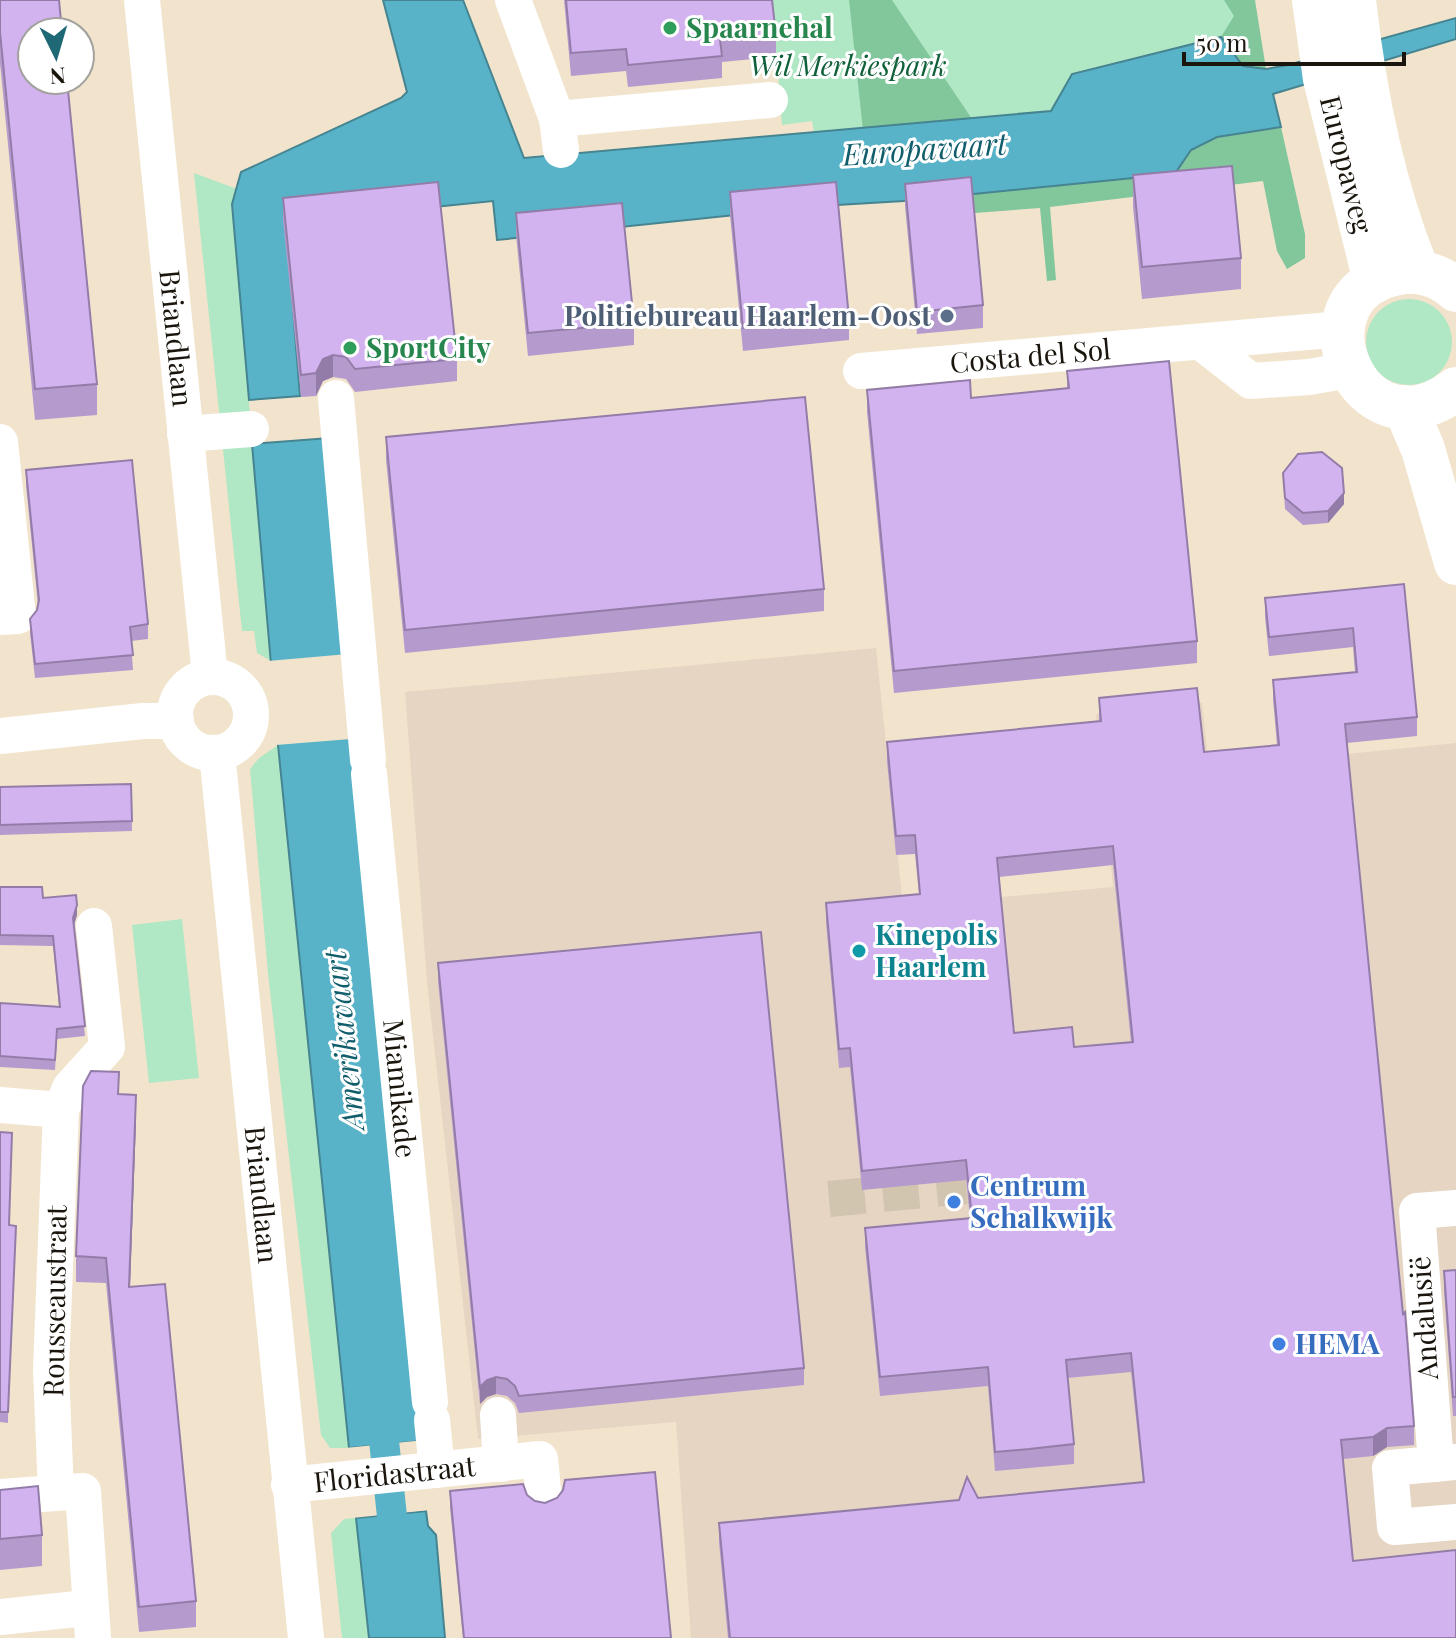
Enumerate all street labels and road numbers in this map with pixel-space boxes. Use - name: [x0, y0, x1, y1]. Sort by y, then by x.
- street label: Europaweg: [1313, 91, 1383, 237]
- street label: Briandlaan: [152, 268, 203, 409]
- street label: Costa del Sol: [948, 329, 1112, 380]
- street label: Miamikade: [376, 1017, 426, 1159]
- street label: Briandlaan: [238, 1124, 288, 1265]
- street label: Rousseaustraat: [33, 1204, 74, 1397]
- street label: Andalusië: [1400, 1255, 1445, 1382]
- street label: Floridastraat: [312, 1446, 478, 1499]

